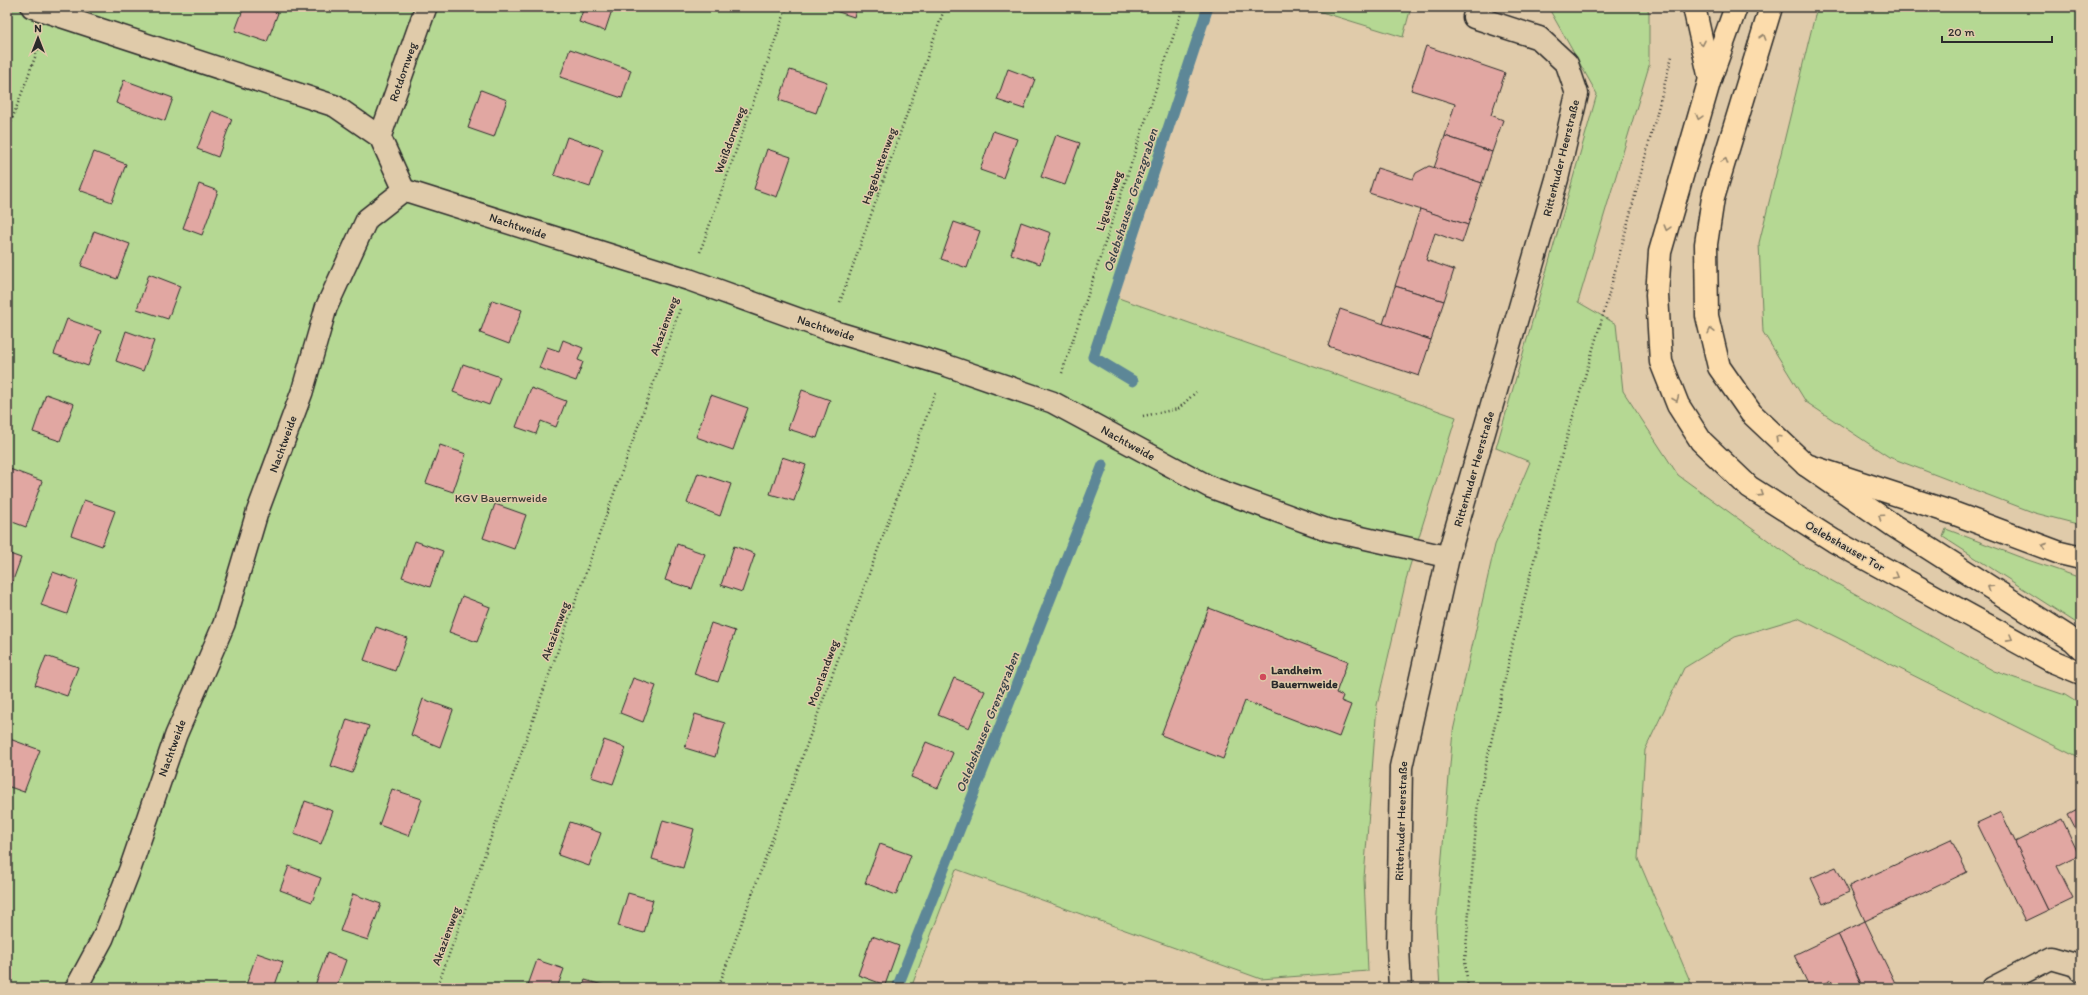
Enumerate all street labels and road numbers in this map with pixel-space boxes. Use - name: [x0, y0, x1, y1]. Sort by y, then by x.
- street label: Rotdornweg: [386, 40, 420, 104]
- street label: Ritterhuder Heerstraße: [1540, 98, 1582, 218]
- street label: Weißdornweg: [711, 104, 749, 175]
- street label: Hagebuttenweg: [859, 125, 900, 206]
- street label: Ligusterweg: [1093, 168, 1126, 233]
- street label: Nachtweide: [487, 210, 549, 242]
- street label: Akazienweg: [647, 294, 681, 357]
- street label: Nachtweide: [795, 312, 857, 344]
- street label: Ritterhuder Heerstraße: [1451, 409, 1497, 529]
- street label: Nachtweide: [266, 413, 300, 474]
- street label: Nachtweide: [1098, 422, 1158, 464]
- street label: Oslebshauser Tor: [1803, 518, 1888, 575]
- street label: Akazienweg: [538, 599, 572, 662]
- street label: Moorlandweg: [805, 637, 842, 708]
- street label: Nachtweide: [155, 717, 189, 778]
- street label: Ritterhuder Heerstraße: [1392, 761, 1410, 881]
- street label: Akazienweg: [429, 904, 463, 967]

